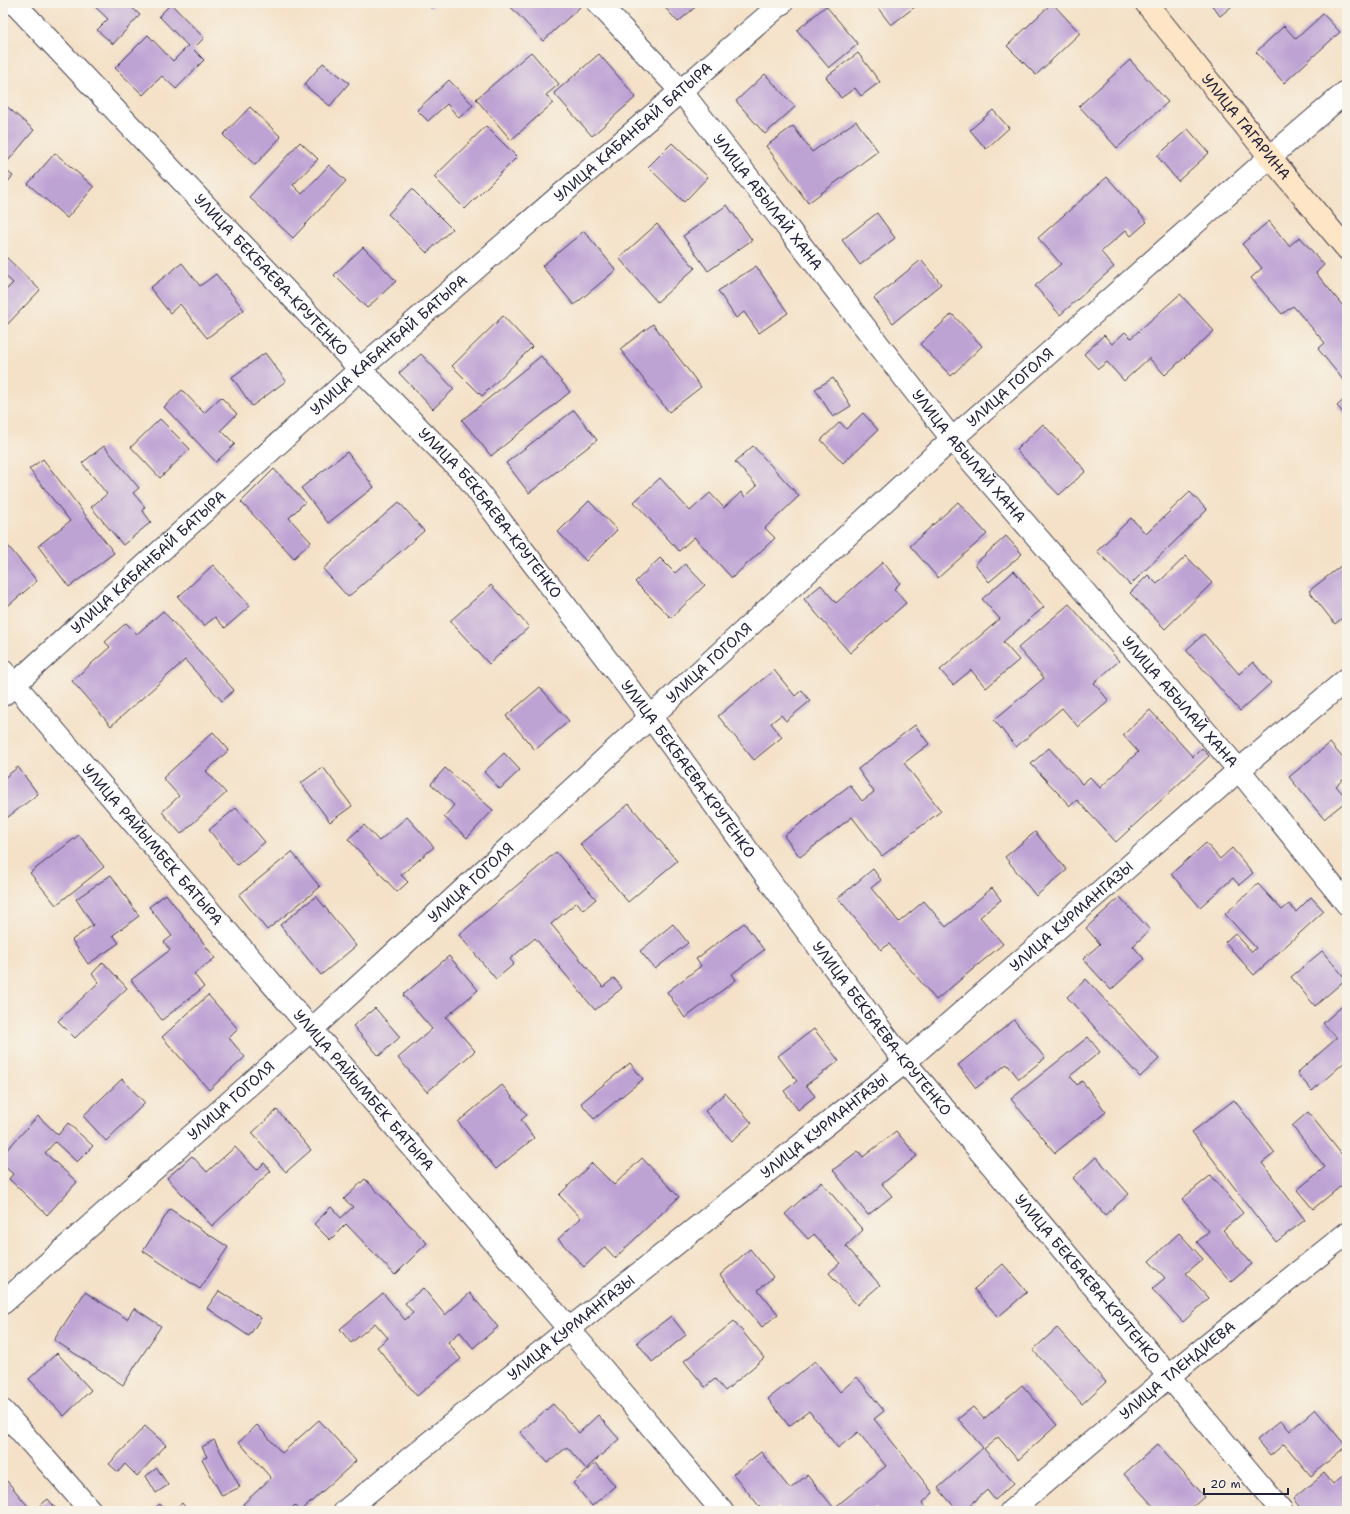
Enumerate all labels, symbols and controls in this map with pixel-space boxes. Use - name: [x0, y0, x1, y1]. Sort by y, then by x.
- street label: УЛИЦА КАБАНБАЙ БАТЫРА: [550, 58, 717, 206]
- street label: УЛИЦА ГАГАРИНА: [1197, 70, 1295, 184]
- street label: УЛИЦА АБЫЛАЙ ХАНА: [708, 130, 827, 275]
- street label: УЛИЦА БЕКБАЕВА-КРУТЕНКО: [190, 190, 352, 360]
- street label: УЛИЦА КАБАНБАЙ БАТЫРА: [306, 270, 472, 420]
- street label: УЛИЦА ГОГОЛЯ: [962, 344, 1058, 432]
- street label: УЛИЦА АБЫЛАЙ ХАНА: [907, 386, 1030, 527]
- street label: УЛИЦА БЕКБАЕВА-КРУТЕНКО: [414, 423, 566, 602]
- street label: УЛИЦА КАБАНБАЙ БАТЫРА: [67, 486, 230, 638]
- street label: УЛИЦА ГОГОЛЯ: [662, 618, 756, 708]
- street label: УЛИЦА АБЫЛАЙ ХАНА: [1117, 632, 1242, 772]
- street label: УЛИЦА БЕКБАЕВА-КРУТЕНКО: [616, 676, 760, 862]
- street label: УЛИЦА РАЙЫМБЕК БАТЫРА: [77, 760, 227, 930]
- street label: УЛИЦА ГОГОЛЯ: [424, 838, 518, 927]
- street label: УЛИЦА КУРМАНГАЗЫ: [1005, 857, 1138, 976]
- street label: УЛИЦА БЕКБАЕВА-КРУТЕНКО: [808, 937, 956, 1120]
- street label: УЛИЦА РАЙЫМБЕК БАТЫРА: [289, 1005, 439, 1175]
- street label: УЛИЦА ГОГОЛЯ: [183, 1057, 279, 1145]
- street label: УЛИЦА КУРМАНГАЗЫ: [756, 1069, 893, 1183]
- street label: УЛИЦА БЕКБАЕВА-КРУТЕНКО: [1010, 1190, 1164, 1368]
- street label: УЛИЦА КУРМАНГАЗЫ: [503, 1271, 639, 1385]
- street label: УЛИЦА ТЛЕНДИЕВА: [1115, 1316, 1240, 1424]
- scale bar: [1204, 1470, 1288, 1496]
- text: 20 m: [1210, 1476, 1241, 1492]

